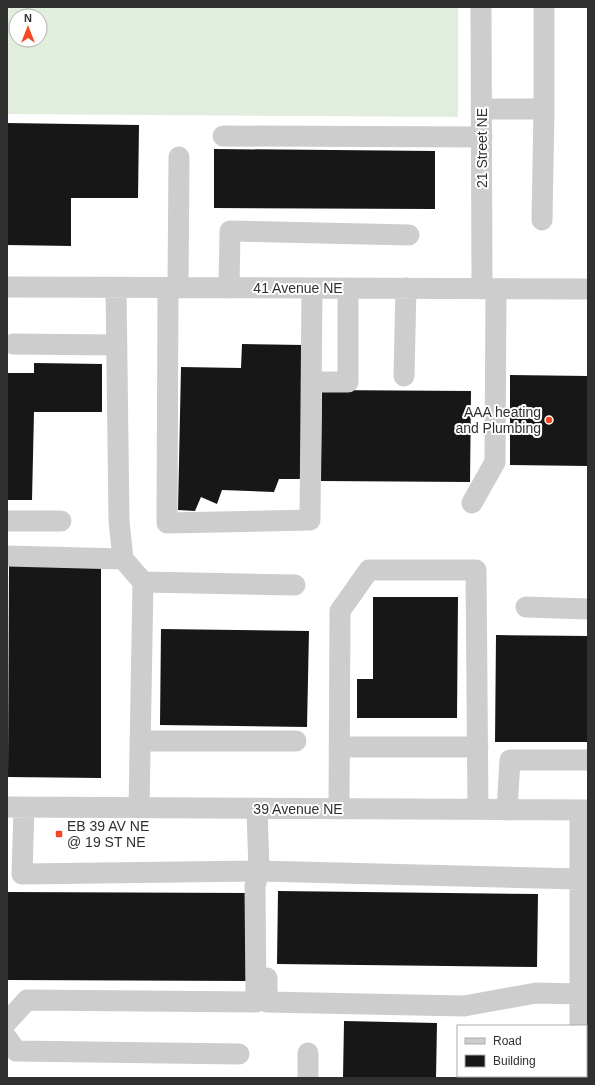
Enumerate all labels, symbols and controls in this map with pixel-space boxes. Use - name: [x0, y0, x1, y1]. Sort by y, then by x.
- north arrow: [8, 8, 48, 48]
- text: N: [24, 12, 32, 24]
- street label: 21 Street NE: [474, 108, 490, 188]
- street label: 41 Avenue NE: [253, 280, 343, 296]
- place label: AAA heating and Plumbing: [455, 404, 541, 436]
- marker: AAA heating and Plumbing: [544, 415, 554, 425]
- street label: 39 Avenue NE: [253, 801, 343, 817]
- place label: EB 39 AV NE @ 19 ST NE: [67, 818, 149, 850]
- marker: EB 39 AV NE @ 19 ST NE: [54, 829, 64, 839]
- legend: [457, 1025, 587, 1077]
- text: Road: [493, 1034, 522, 1048]
- text: Building: [493, 1054, 536, 1068]

